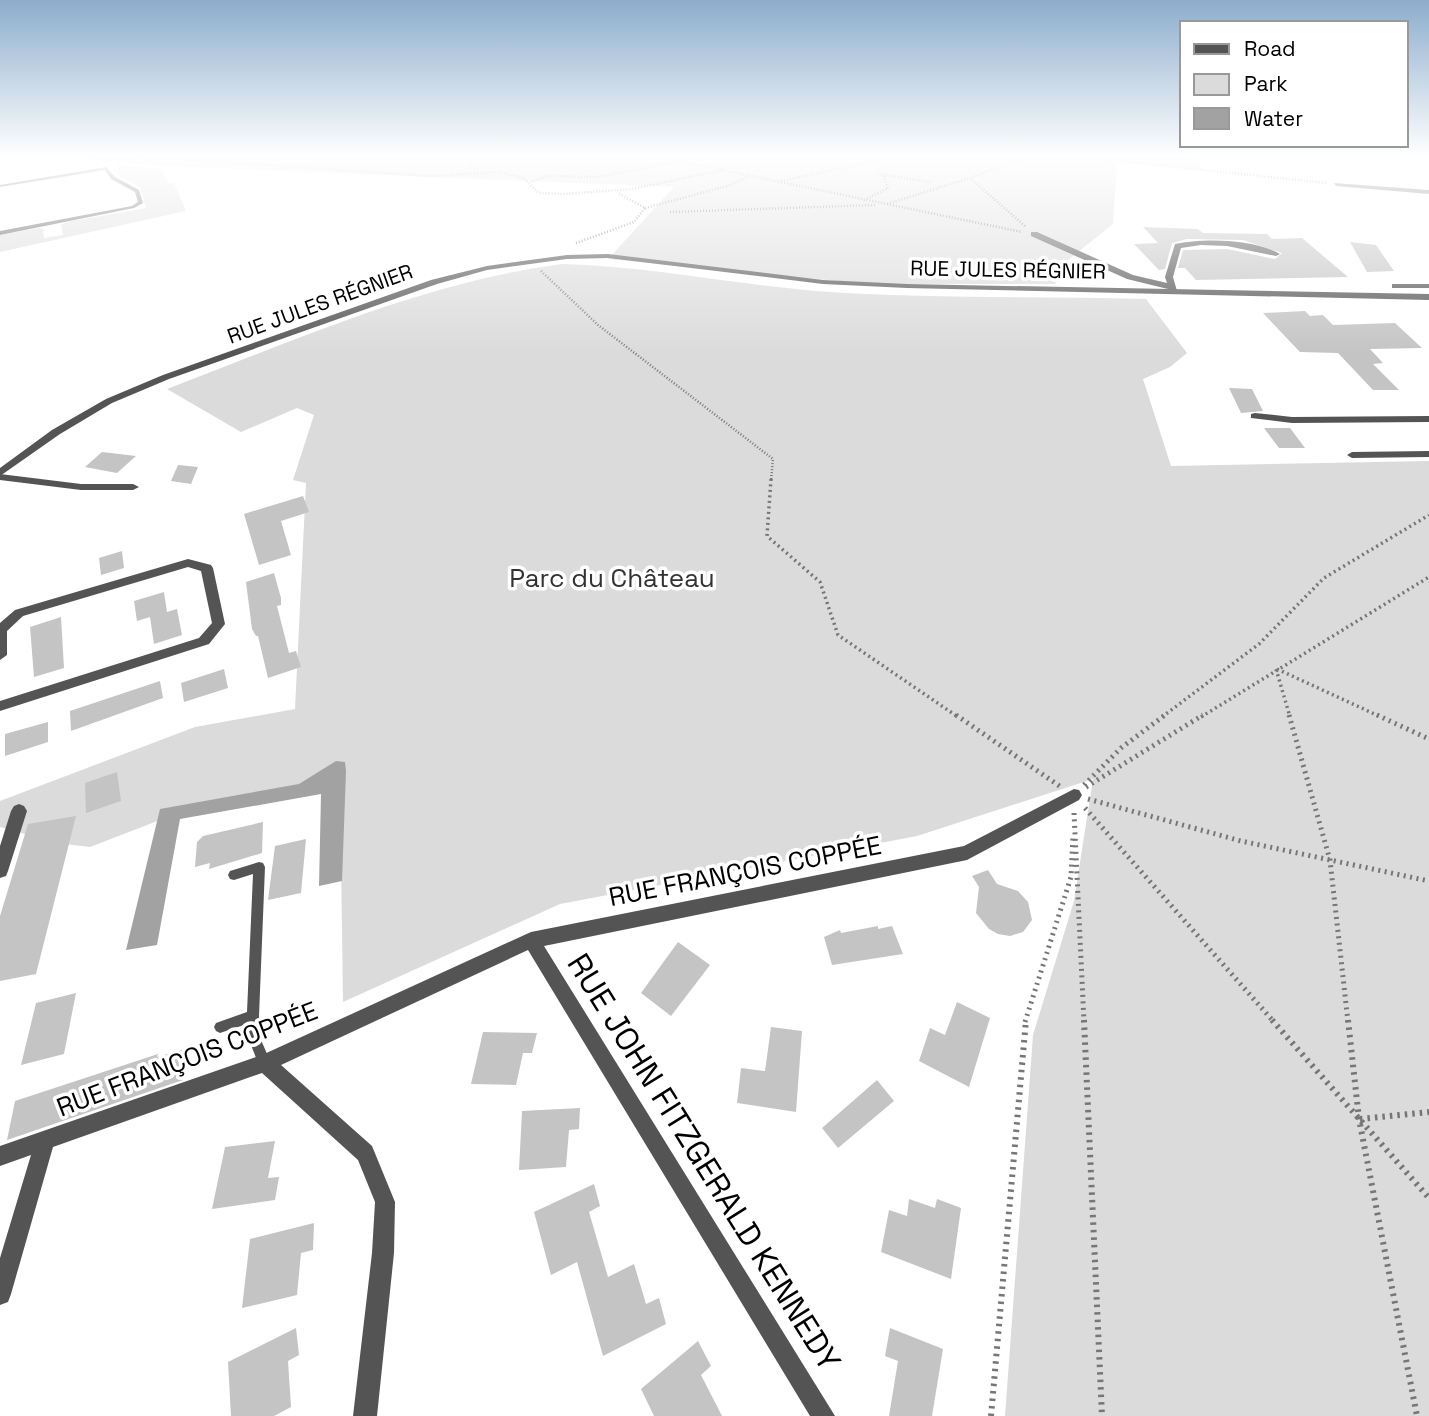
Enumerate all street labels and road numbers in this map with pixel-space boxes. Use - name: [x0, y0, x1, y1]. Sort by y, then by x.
- street label: RUE JULES RÉGNIER: [910, 254, 1106, 285]
- street label: RUE JULES RÉGNIER: [223, 257, 416, 350]
- street label: RUE FRANÇOIS COPPÉE: [606, 828, 884, 914]
- street label: RUE JOHN FITZGERALD KENNEDY: [559, 946, 850, 1378]
- street label: RUE FRANÇOIS COPPÉE: [52, 994, 322, 1124]

